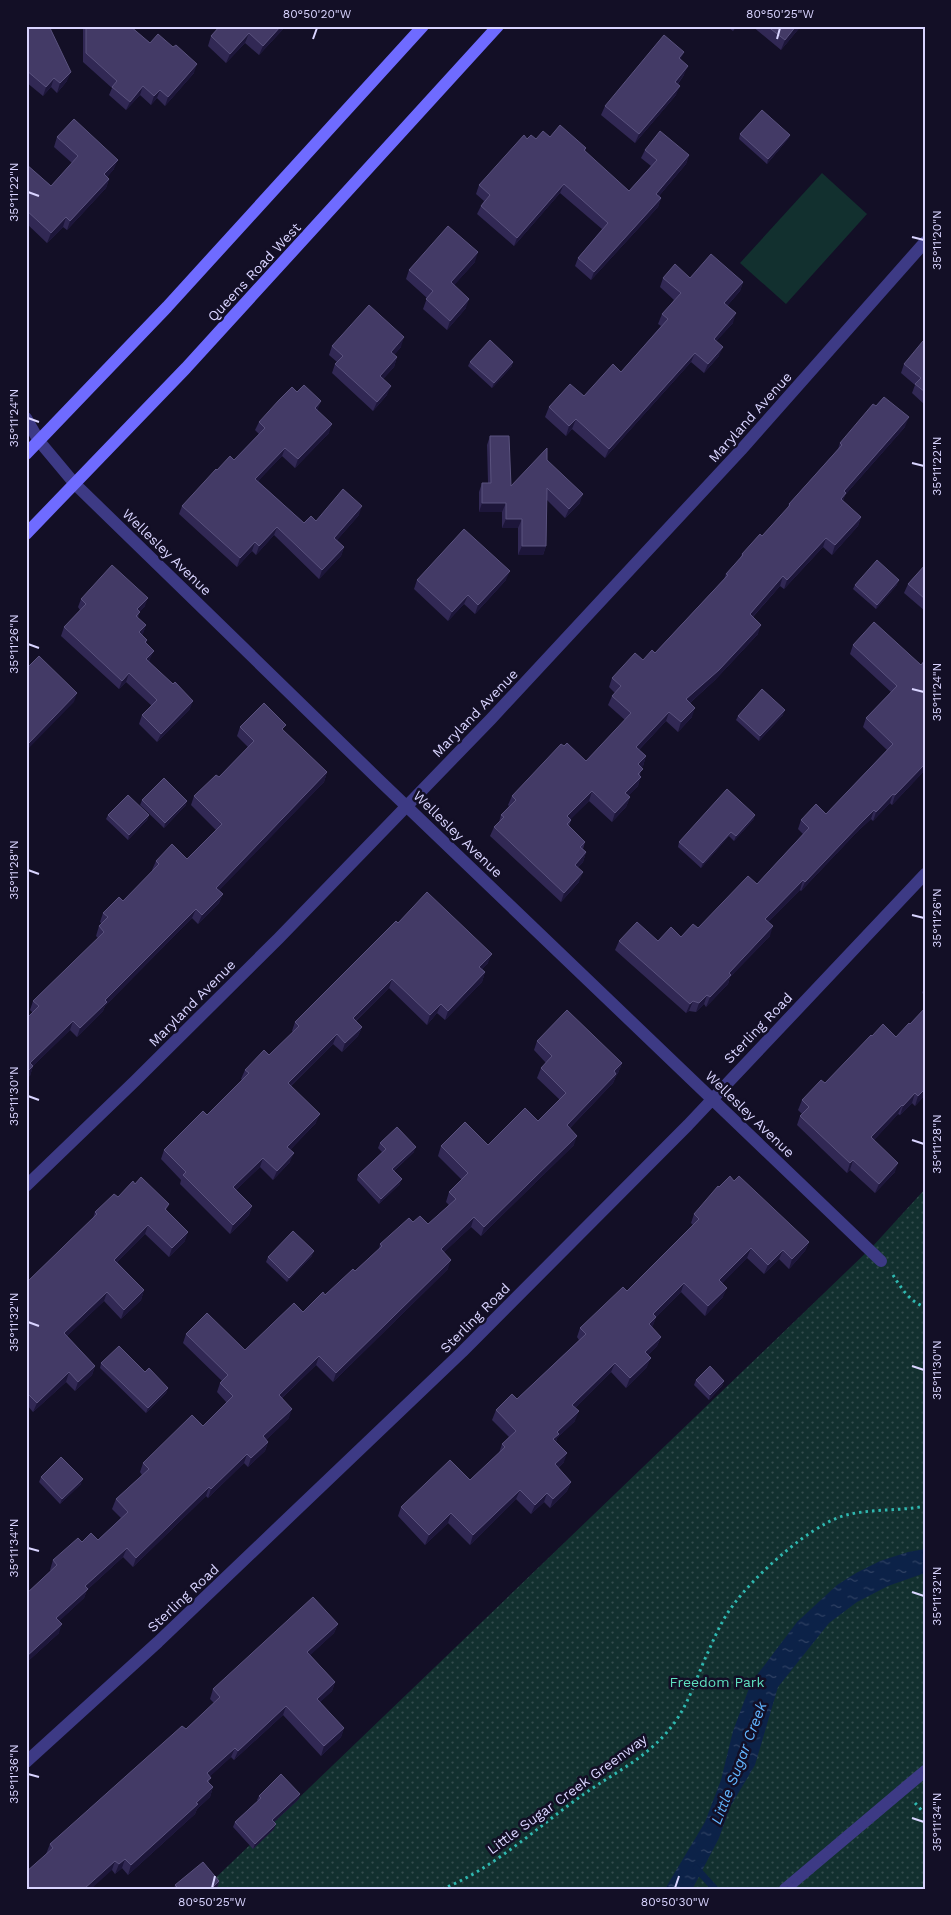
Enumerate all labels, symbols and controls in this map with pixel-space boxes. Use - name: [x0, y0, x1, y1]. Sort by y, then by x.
- text: 80°50'20"W: [283, 7, 352, 21]
- text: 80°50'25"W: [746, 7, 814, 21]
- text: 35°11'22"N: [7, 162, 21, 222]
- text: 35°11'20"N: [930, 210, 944, 270]
- street label: Queens Road West: [204, 219, 304, 325]
- street label: Maryland Avenue: [705, 368, 795, 466]
- text: 35°11'24"N: [7, 389, 21, 447]
- text: 35°11'22"N: [930, 436, 944, 496]
- street label: Wellesley Avenue: [119, 505, 215, 599]
- text: 35°11'26"N: [7, 614, 21, 674]
- text: 35°11'24"N: [930, 663, 944, 721]
- street label: Maryland Avenue: [429, 666, 521, 760]
- street label: Wellesley Avenue: [410, 787, 506, 881]
- text: 35°11'28"N: [7, 840, 21, 900]
- text: 35°11'26"N: [930, 888, 944, 948]
- street label: Maryland Avenue: [145, 956, 239, 1050]
- street label: Sterling Road: [720, 989, 796, 1067]
- text: 35°11'30"N: [7, 1066, 21, 1126]
- street label: Wellesley Avenue: [702, 1067, 798, 1161]
- text: 35°11'28"N: [930, 1114, 944, 1174]
- street label: Sterling Road: [437, 1280, 513, 1356]
- text: 35°11'32"N: [7, 1292, 21, 1352]
- text: 35°11'30"N: [930, 1340, 944, 1400]
- text: 35°11'34"N: [7, 1518, 21, 1578]
- street label: Sterling Road: [144, 1561, 222, 1635]
- text: 35°11'32"N: [930, 1566, 944, 1626]
- park label: Freedom Park: [669, 1674, 765, 1690]
- water label: Little Sugar Creek: [707, 1698, 771, 1827]
- street label: Little Sugar Creek Greenway: [484, 1730, 651, 1857]
- text: 35°11'36"N: [7, 1744, 21, 1804]
- text: 35°11'34"N: [930, 1792, 944, 1852]
- text: 80°50'25"W: [178, 1895, 246, 1909]
- text: 80°50'30"W: [641, 1895, 710, 1909]

